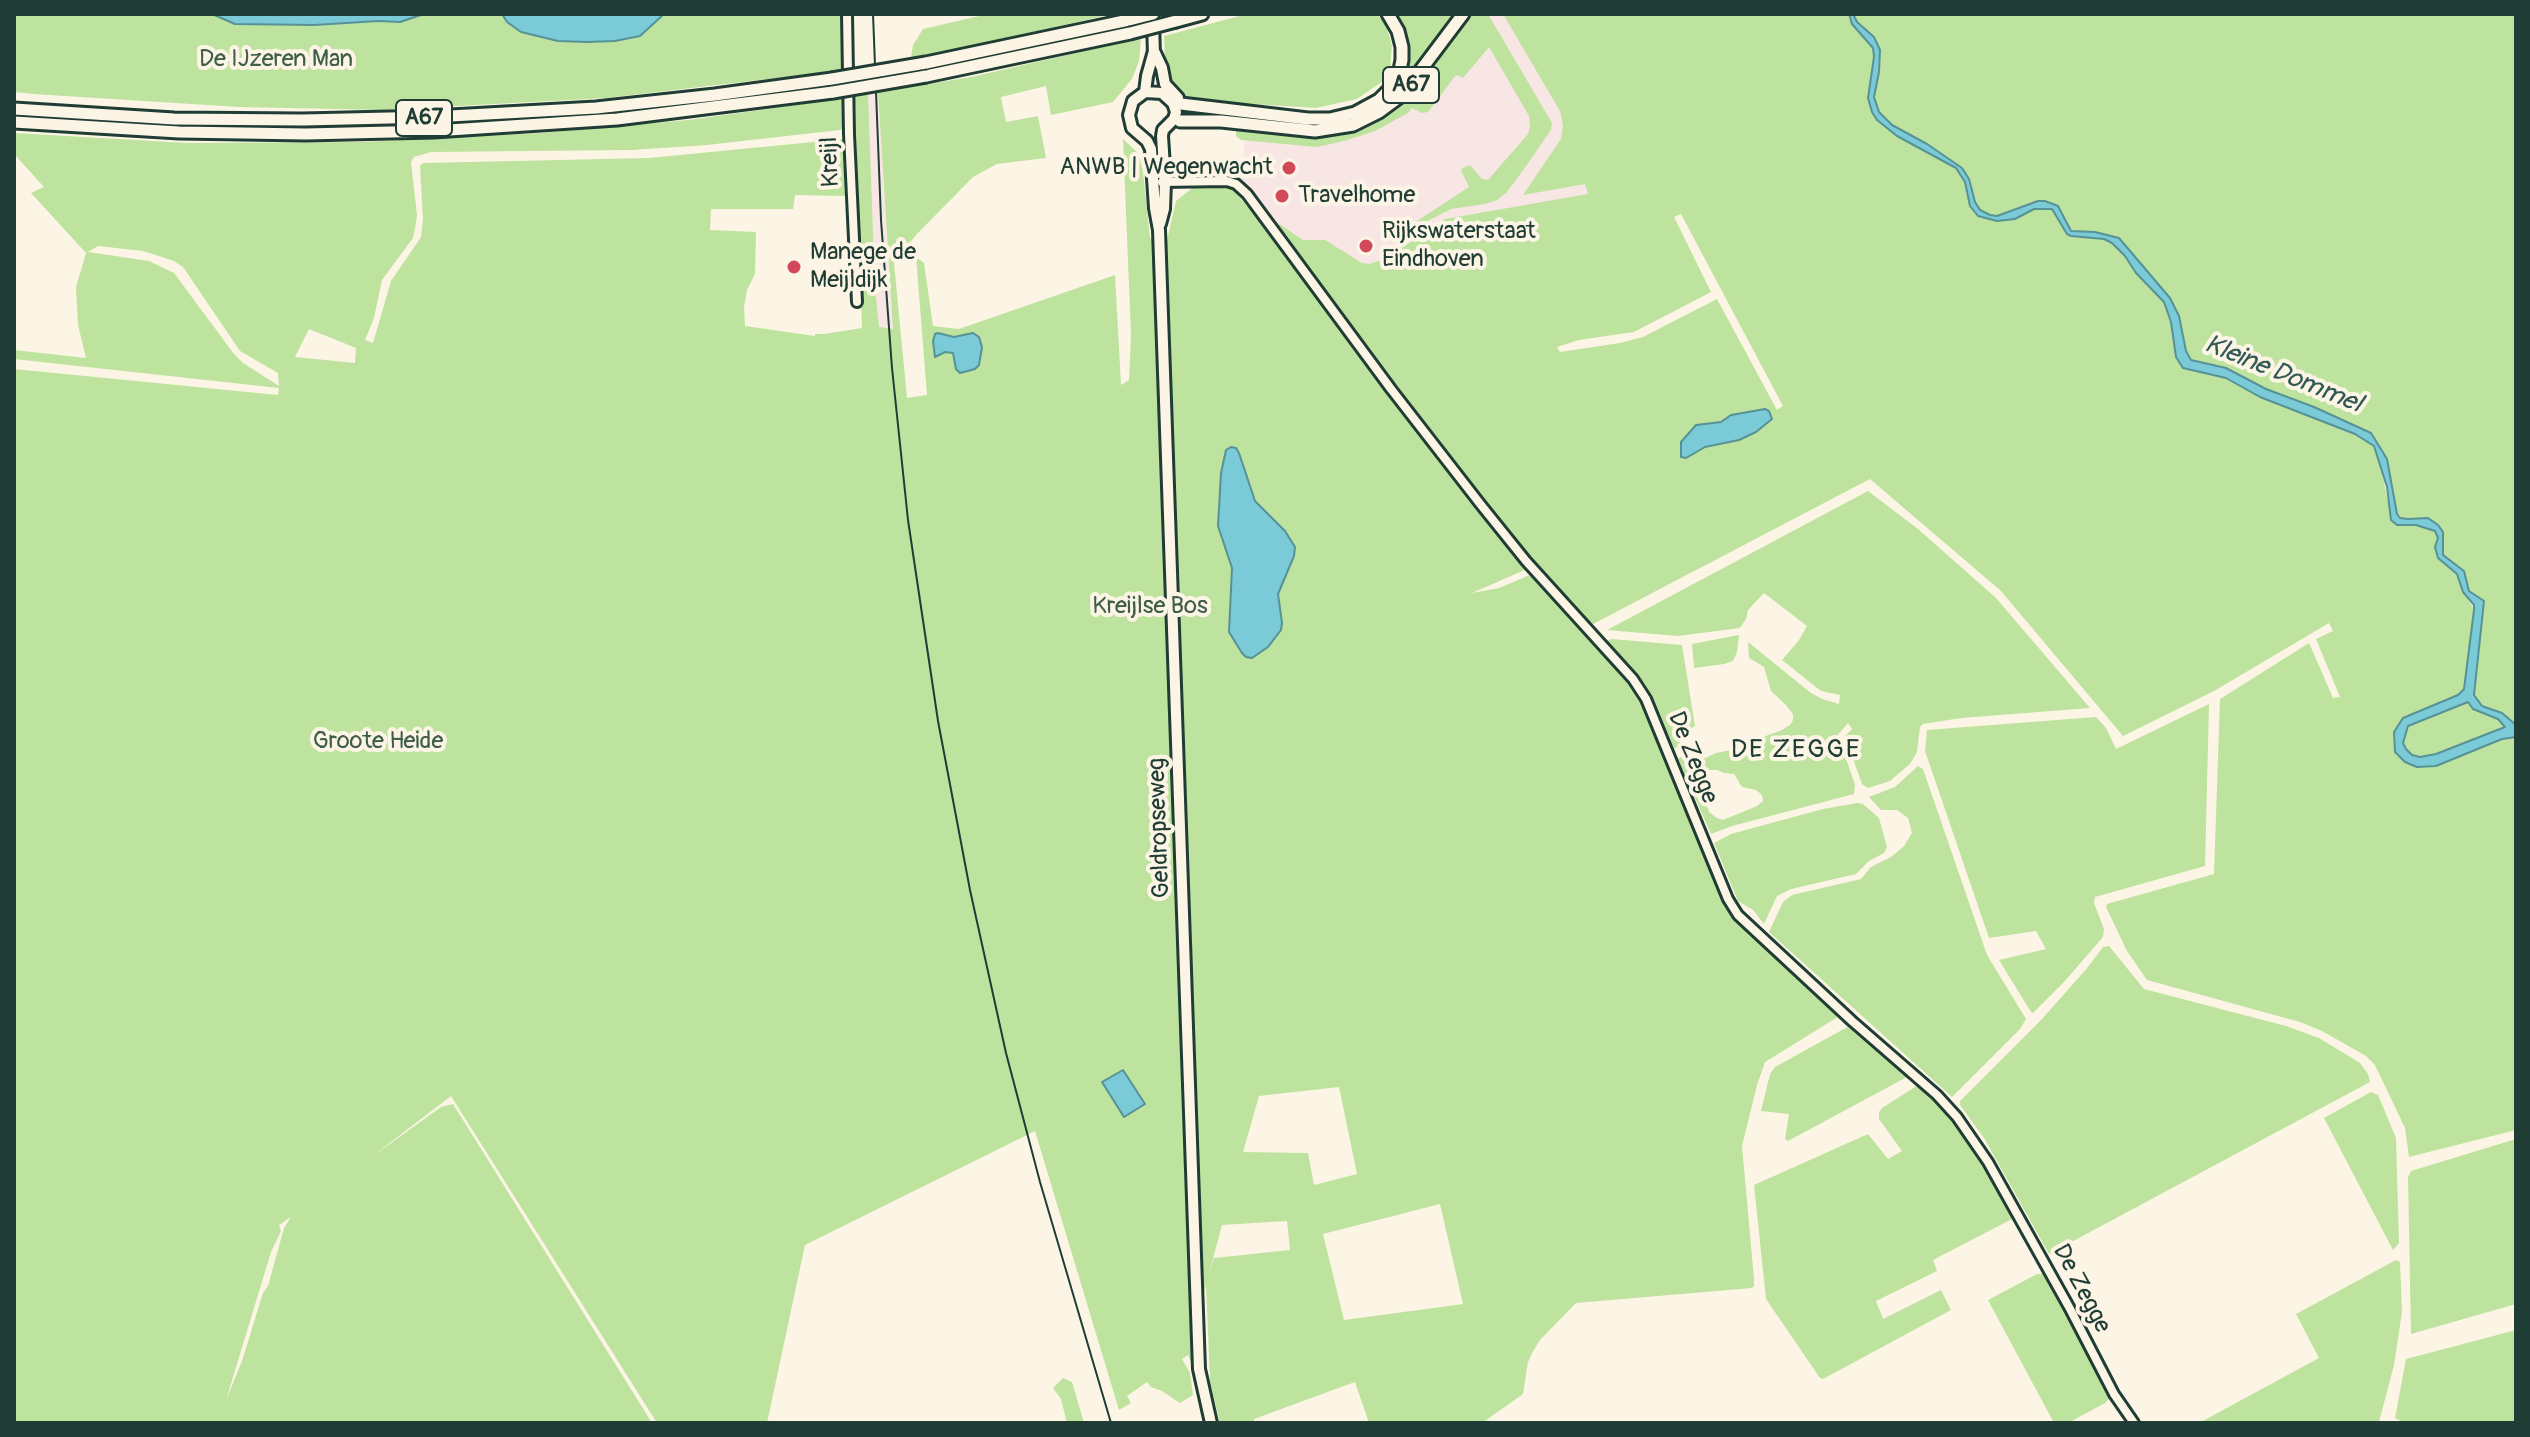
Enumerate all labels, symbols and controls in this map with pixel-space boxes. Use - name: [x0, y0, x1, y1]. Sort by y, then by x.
- park label: De IJzeren Man: [199, 46, 353, 74]
- road number: A67: [1383, 67, 1439, 103]
- road number: A67: [396, 100, 452, 136]
- street label: Kreijl: [816, 136, 846, 188]
- place label: ANWB | Wegenwacht: [1059, 154, 1273, 182]
- marker: ANWB | Wegenwacht: [1280, 159, 1298, 177]
- place label: Travelhome: [1298, 182, 1415, 210]
- marker: Travelhome: [1273, 187, 1291, 205]
- place label: Rijkswaterstaat Eindhoven: [1382, 218, 1536, 274]
- marker: Rijkswaterstaat Eindhoven: [1357, 237, 1375, 255]
- place label: Manege de Meijldijk: [810, 239, 916, 295]
- marker: Manege de Meijldijk: [785, 258, 803, 276]
- water label: Kleine Dommel: [2200, 329, 2366, 421]
- park label: Kreijlse Bos: [1092, 593, 1208, 621]
- street label: De Zegge: [1661, 708, 1723, 808]
- park label: Groote Heide: [313, 728, 443, 756]
- district label: DE ZEGGE: [1731, 734, 1861, 766]
- street label: Geldropseweg: [1143, 757, 1177, 899]
- street label: De Zegge: [2046, 1240, 2116, 1338]

